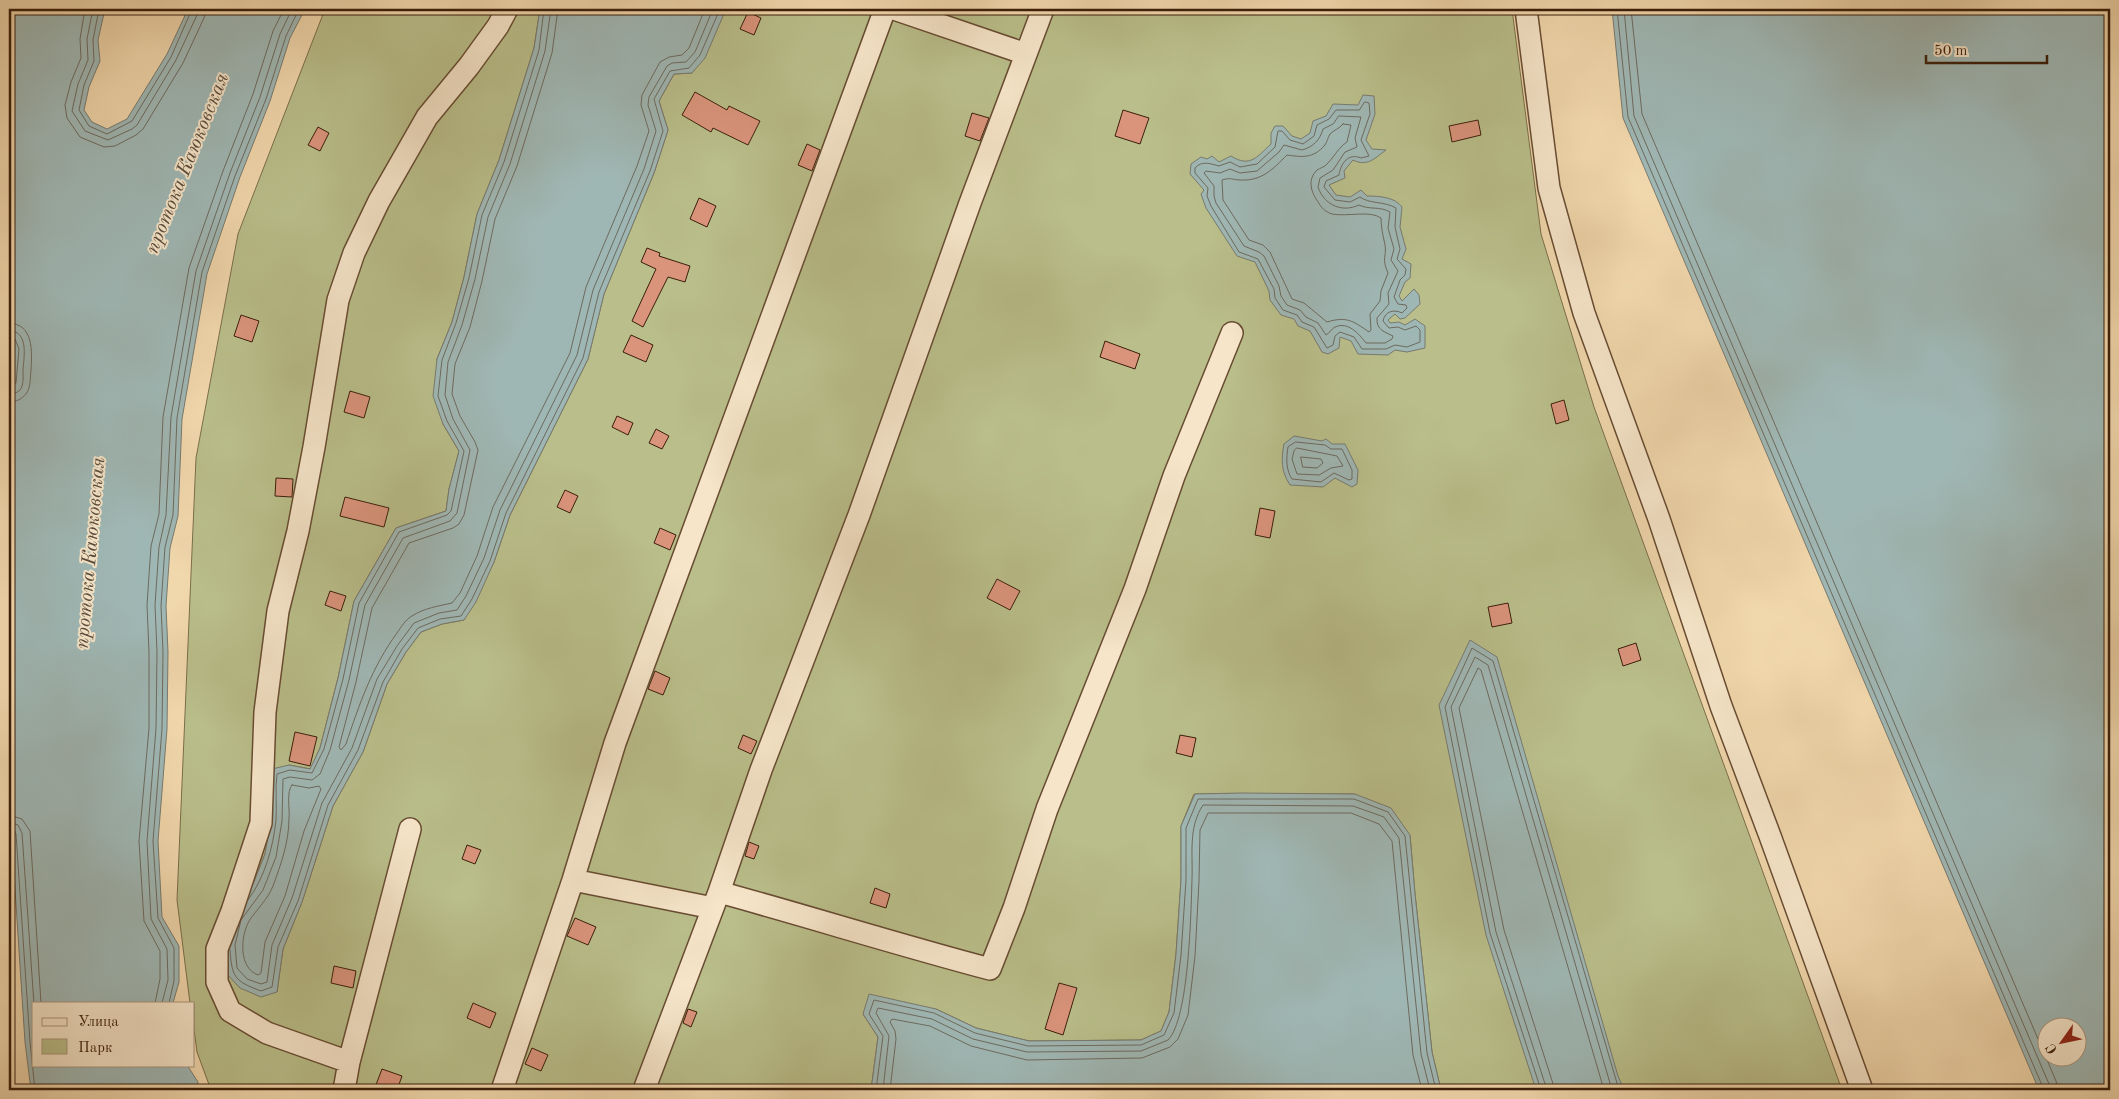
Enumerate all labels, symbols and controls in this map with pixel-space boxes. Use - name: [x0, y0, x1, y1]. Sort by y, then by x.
- scale bar: [1926, 32, 2048, 64]
- text: 50 m: [1934, 44, 1968, 59]
- water label: протока Каюковская: [142, 71, 233, 257]
- water label: протока Каюковская: [73, 456, 109, 650]
- legend: [32, 1002, 195, 1066]
- text: Улица: [78, 1015, 119, 1030]
- north arrow: [2036, 1016, 2086, 1066]
- text: Парк: [78, 1041, 113, 1056]
- text: С: [2044, 1041, 2060, 1056]

